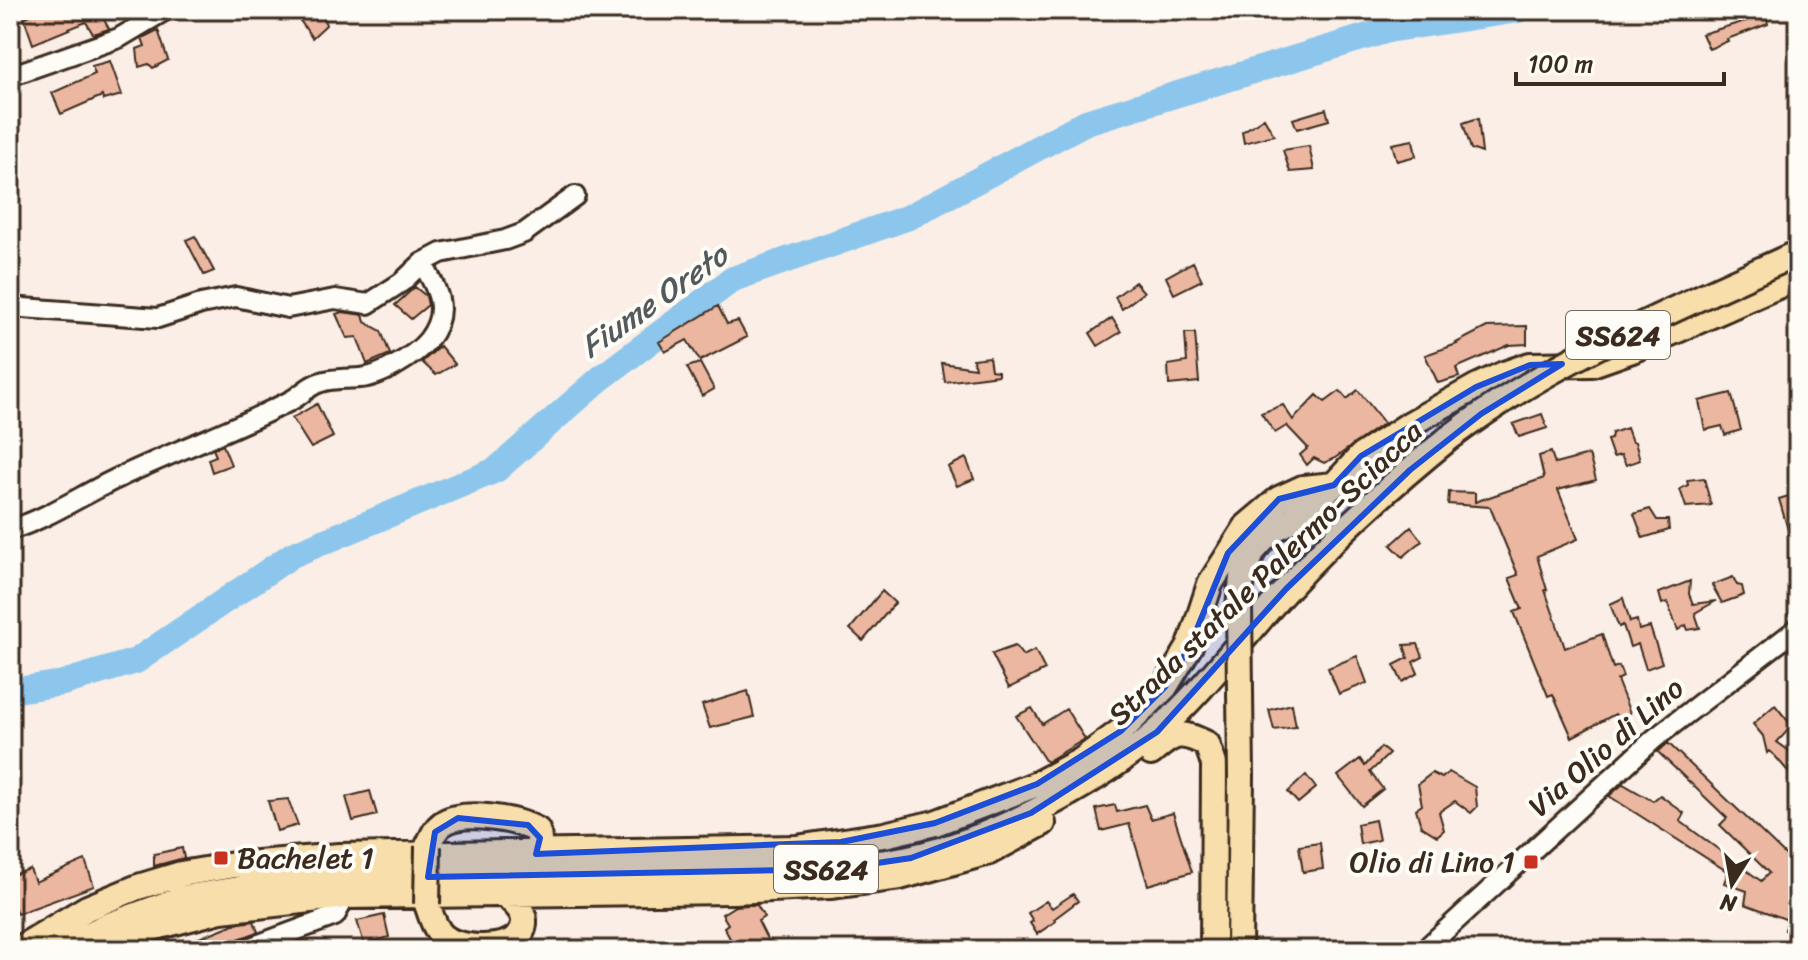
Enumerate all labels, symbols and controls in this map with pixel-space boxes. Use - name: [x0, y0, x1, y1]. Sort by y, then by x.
- scale bar: [1516, 36, 1724, 86]
- text: 100 m: [1528, 43, 1593, 85]
- water label: Fiume Oreto: [568, 228, 742, 373]
- road number: SS624: [1566, 311, 1670, 359]
- street label: Strada statale Palermo-Sciacca: [1094, 406, 1436, 739]
- street label: Via Olio di Lino: [1515, 663, 1697, 831]
- place label: Bachelet 1: [237, 831, 374, 885]
- place label: Olio di Lino 1: [1349, 835, 1515, 889]
- north arrow: [1692, 844, 1772, 924]
- road number: SS624: [774, 845, 878, 893]
- marker: Bachelet 1: [212, 849, 230, 867]
- marker: Olio di Lino 1: [1522, 853, 1540, 871]
- text: N: [1716, 882, 1740, 924]

